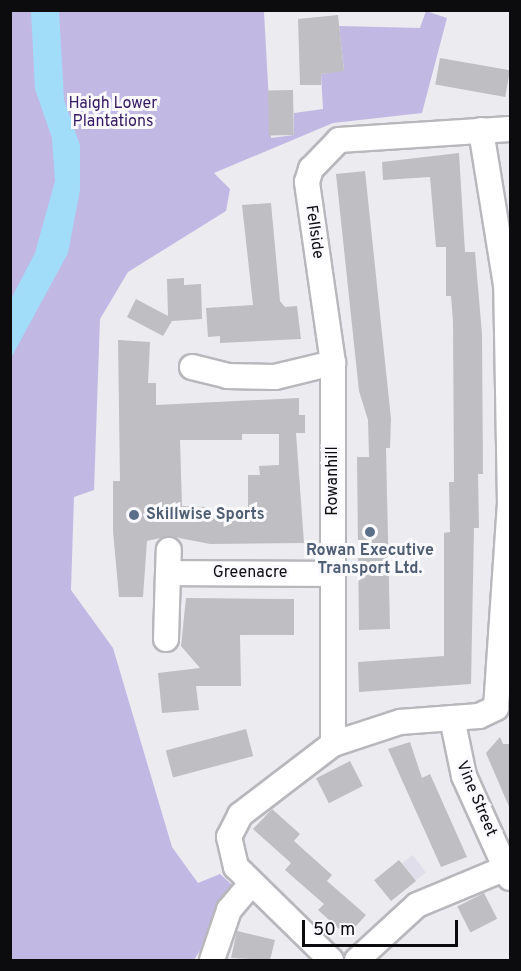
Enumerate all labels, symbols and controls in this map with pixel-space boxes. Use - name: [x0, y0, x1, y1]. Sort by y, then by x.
- park label: Haigh Lower Plantations: [69, 94, 157, 132]
- street label: Fellside: [301, 204, 327, 260]
- street label: Rowanhill: [323, 446, 343, 516]
- place label: Skillwise Sports: [146, 505, 265, 525]
- marker: Skillwise Sports: [127, 508, 141, 522]
- marker: Rowan Executive Transport Ltd.: [363, 525, 377, 539]
- place label: Rowan Executive Transport Ltd.: [306, 541, 434, 579]
- street label: Greenacre: [213, 563, 287, 583]
- street label: Vine Street: [452, 758, 500, 840]
- scale bar: [305, 908, 461, 946]
- text: 50 m: [313, 919, 355, 942]

